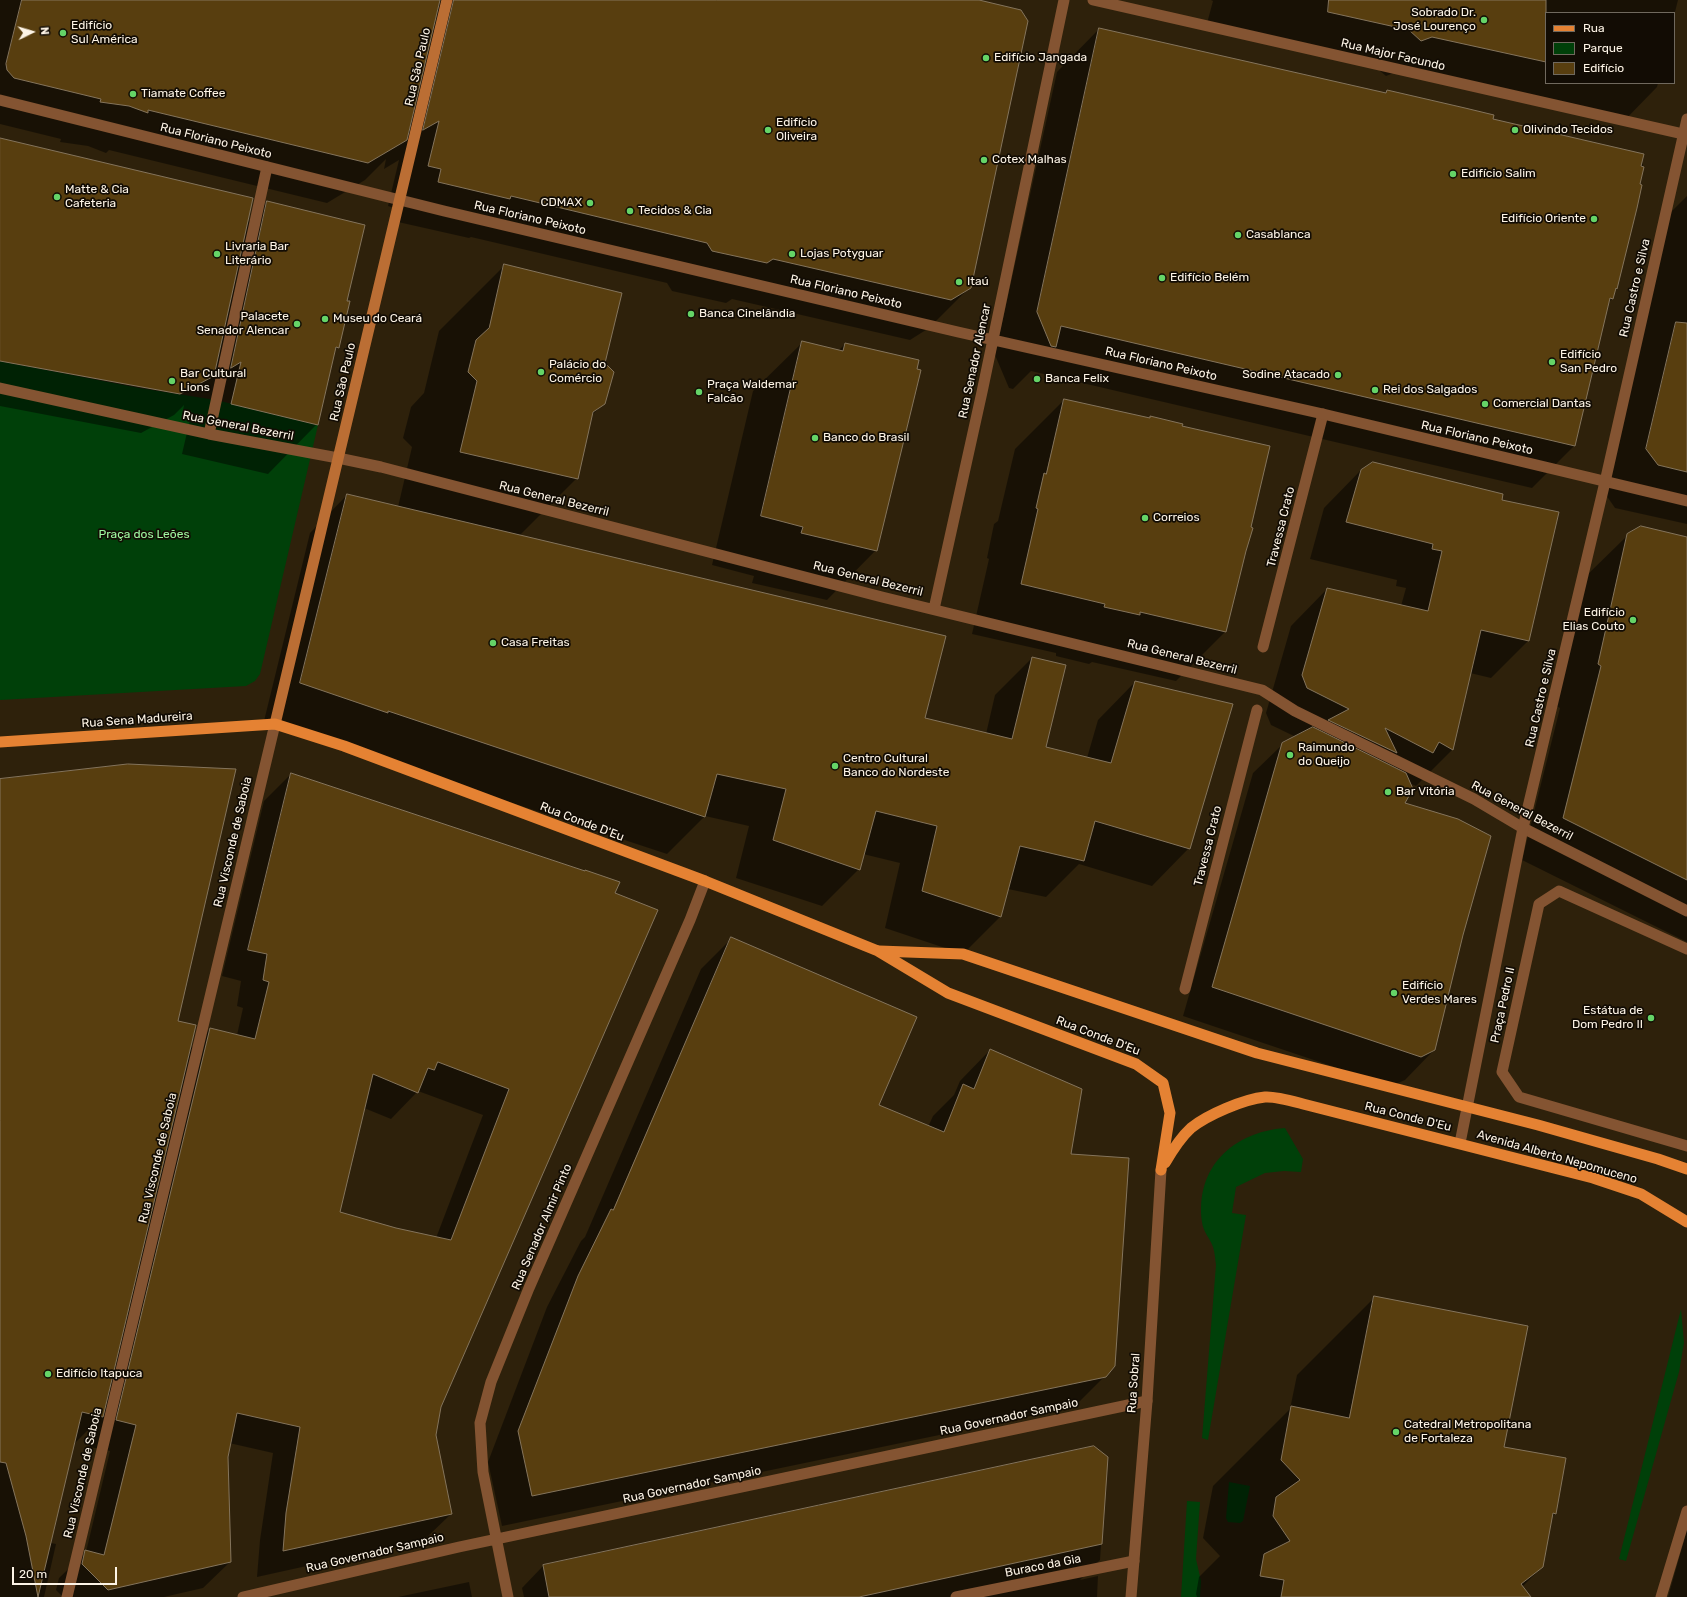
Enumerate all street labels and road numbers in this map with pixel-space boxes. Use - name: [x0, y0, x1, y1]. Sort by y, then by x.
- street label: Rua São Paulo: [402, 27, 434, 107]
- street label: Rua Major Facundo: [1339, 36, 1447, 74]
- street label: Rua Floriano Peixoto: [159, 120, 273, 162]
- street label: Rua Floriano Peixoto: [473, 198, 587, 238]
- street label: Rua Castro e Silva: [1617, 238, 1653, 338]
- street label: Rua Floriano Peixoto: [789, 272, 903, 312]
- street label: Rua Senador Alencar: [956, 302, 994, 420]
- street label: Rua São Paulo: [327, 342, 359, 422]
- street label: Rua Floriano Peixoto: [1104, 344, 1218, 384]
- street label: Rua General Bezerril: [181, 408, 295, 444]
- street label: Rua Floriano Peixoto: [1420, 418, 1534, 458]
- street label: Rua General Bezerril: [497, 478, 611, 520]
- street label: Travessa Crato: [1264, 485, 1298, 569]
- street label: Rua General Bezerril: [811, 558, 925, 600]
- street label: Rua General Bezerril: [1125, 636, 1239, 678]
- street label: Rua Castro e Silva: [1523, 648, 1559, 748]
- street label: Rua Sena Madureira: [81, 709, 193, 731]
- street label: Rua Visconde de Saboia: [211, 775, 255, 909]
- street label: Rua General Bezerril: [1469, 778, 1575, 844]
- street label: Rua Conde D'Eu: [538, 799, 626, 845]
- street label: Travessa Crato: [1191, 804, 1225, 888]
- street label: Praça Pedro II: [1488, 966, 1518, 1044]
- street label: Rua Conde D'Eu: [1054, 1013, 1142, 1059]
- street label: Rua Visconde de Saboia: [136, 1091, 180, 1225]
- street label: Rua Conde D'Eu: [1363, 1099, 1453, 1135]
- street label: Avenida Alberto Nepomuceno: [1475, 1127, 1639, 1187]
- street label: Rua Senador Almir Pinto: [509, 1162, 575, 1292]
- street label: Rua Sobral: [1125, 1353, 1143, 1413]
- street label: Rua Governador Sampaio: [939, 1395, 1079, 1439]
- street label: Rua Visconde de Saboia: [61, 1406, 105, 1540]
- street label: Rua Governador Sampaio: [622, 1463, 762, 1507]
- street label: Rua Governador Sampaio: [305, 1530, 445, 1576]
- street label: Buraco da Gia: [1004, 1552, 1082, 1580]

